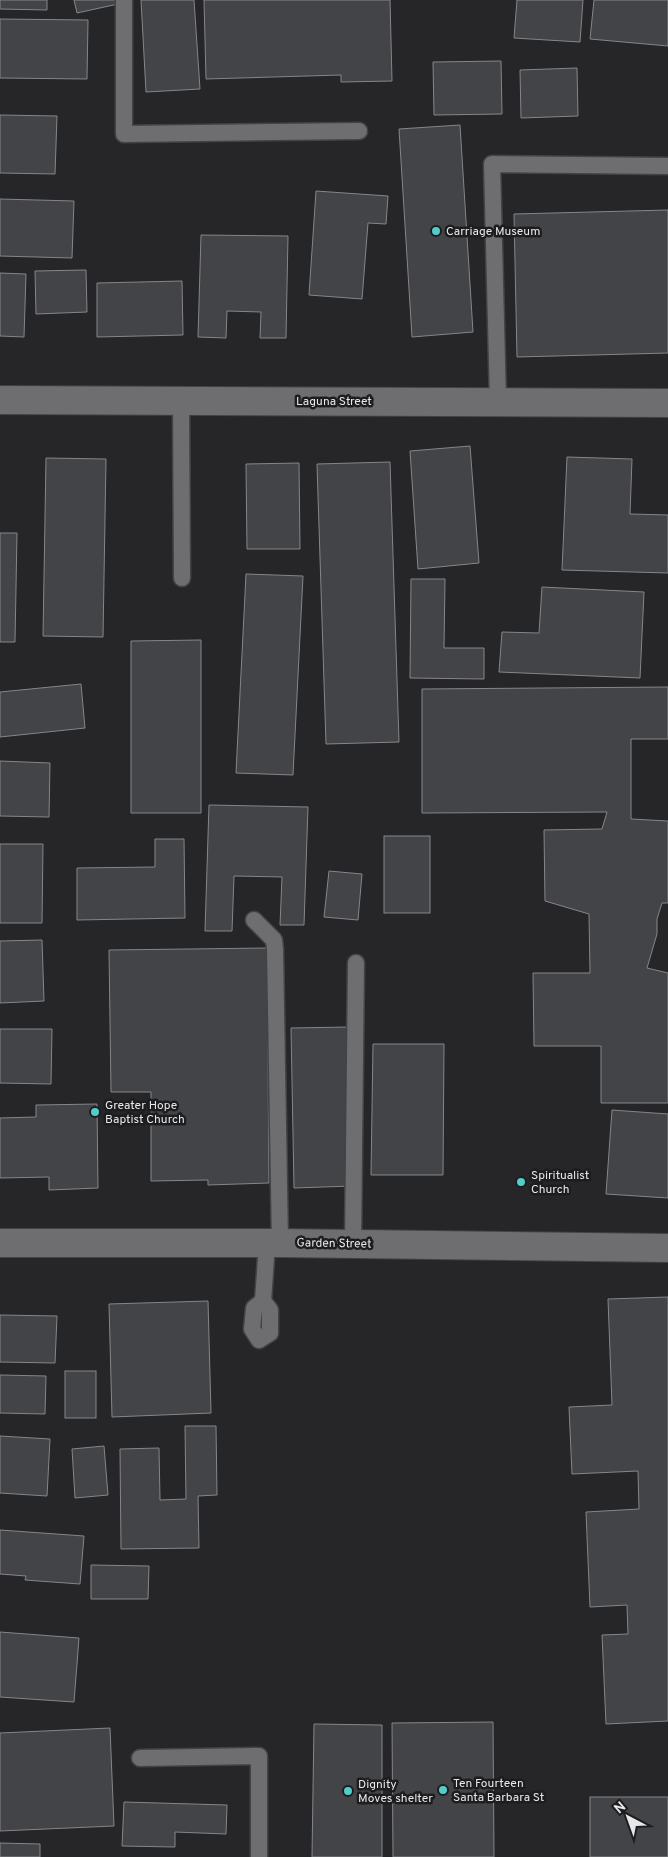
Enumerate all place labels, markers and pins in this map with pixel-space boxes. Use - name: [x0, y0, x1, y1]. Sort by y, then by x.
- place label: Carriage Museum: [446, 224, 540, 240]
- marker: Carriage Museum: [430, 225, 442, 237]
- place label: Greater Hope Baptist Church: [105, 1098, 185, 1128]
- marker: Greater Hope Baptist Church: [89, 1106, 101, 1118]
- place label: Spiritualist Church: [531, 1168, 589, 1198]
- marker: Spiritualist Church: [515, 1176, 527, 1188]
- place label: Ten Fourteen Santa Barbara St: [453, 1776, 544, 1806]
- place label: Dignity Moves shelter: [358, 1777, 433, 1807]
- marker: Ten Fourteen Santa Barbara St: [437, 1784, 449, 1796]
- marker: Dignity Moves shelter: [342, 1785, 354, 1797]

